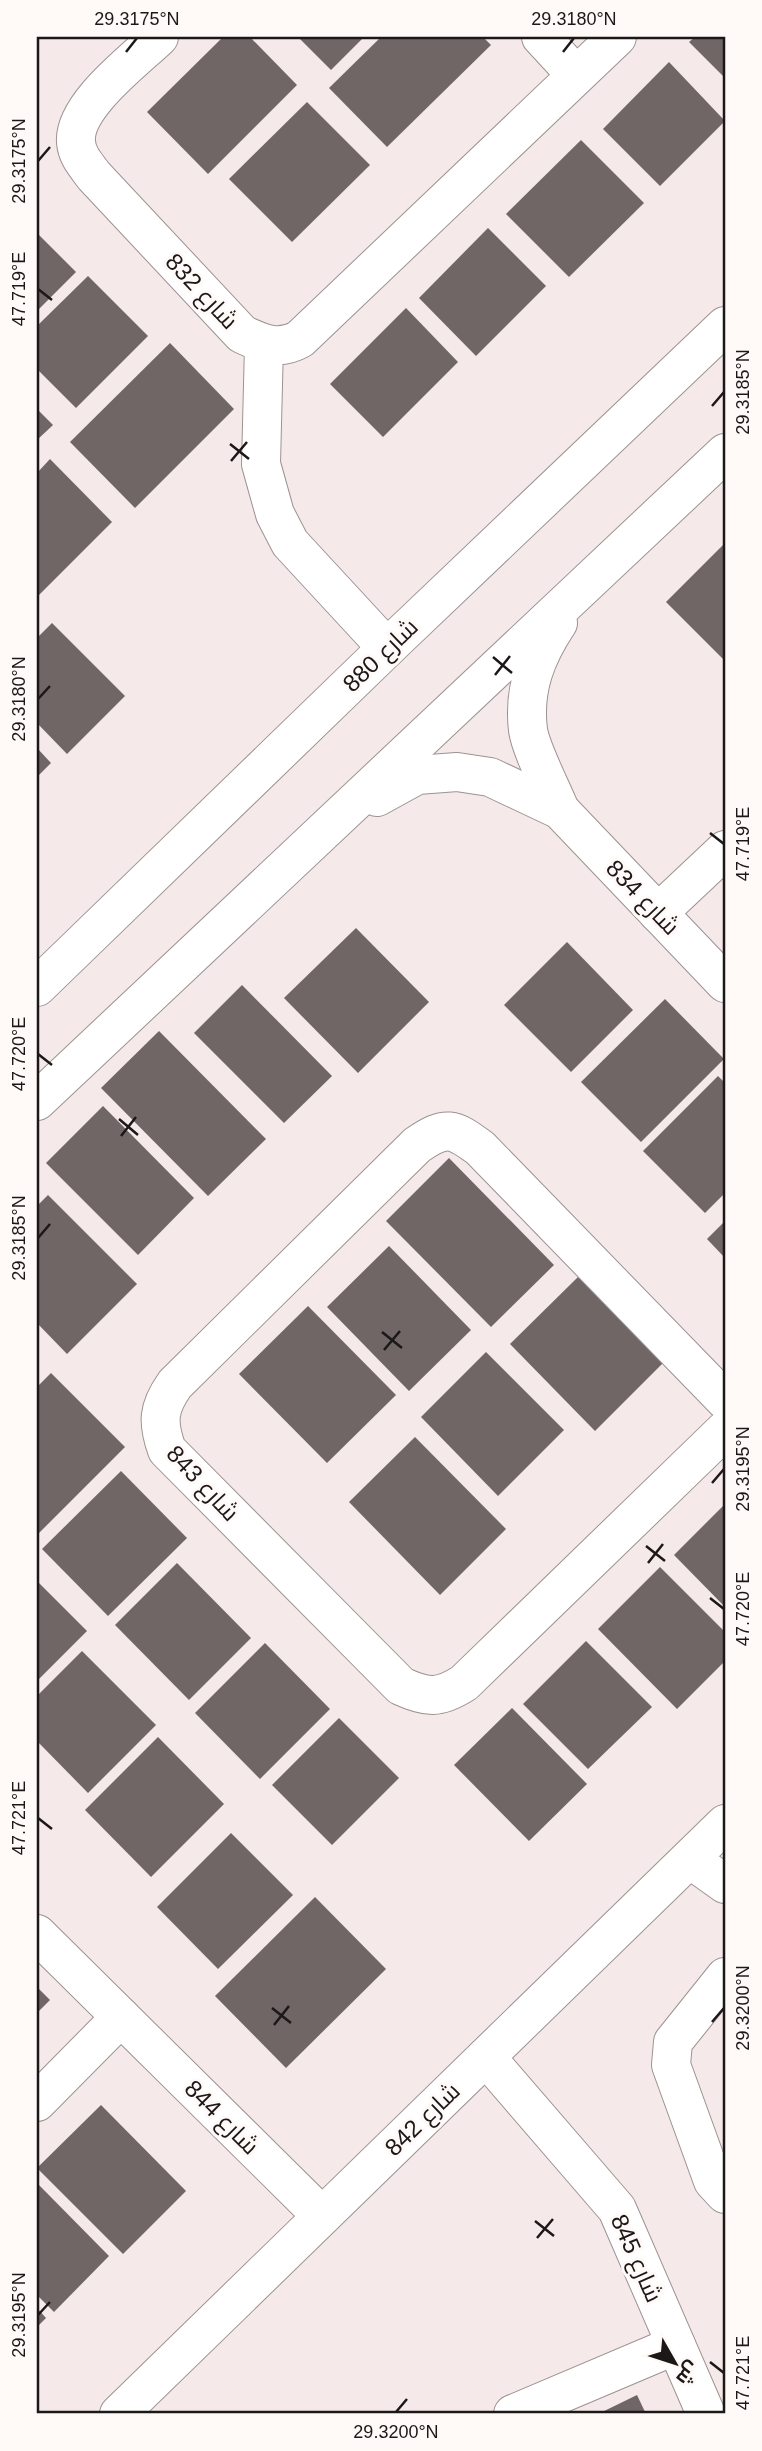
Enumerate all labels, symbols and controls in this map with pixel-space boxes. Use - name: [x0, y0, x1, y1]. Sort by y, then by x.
- text: 29.3175°N: [94, 9, 180, 29]
- text: 29.3180°N: [531, 9, 617, 29]
- text: 29.3175°N: [9, 118, 29, 204]
- street label: شارع 832: [158, 248, 244, 336]
- text: 47.719°E: [9, 252, 29, 326]
- text: 29.3185°N: [733, 349, 753, 435]
- street label: شارع 880: [337, 613, 425, 699]
- text: 29.3180°N: [9, 656, 29, 742]
- text: 47.719°E: [733, 807, 753, 881]
- street label: شارع 834: [599, 854, 685, 942]
- text: 47.720°E: [9, 1017, 29, 1091]
- text: 29.3185°N: [9, 1195, 29, 1281]
- text: 29.3195°N: [733, 1426, 753, 1512]
- street label: شارع 843: [159, 1440, 245, 1528]
- text: 47.720°E: [733, 1572, 753, 1646]
- text: 47.721°E: [9, 1781, 29, 1855]
- text: 29.3200°N: [733, 1965, 753, 2051]
- street label: شارع 844: [177, 2075, 264, 2162]
- street label: شارع 842: [379, 2077, 467, 2163]
- street label: شارع 845: [603, 2210, 668, 2307]
- text: 29.3195°N: [9, 2272, 29, 2358]
- north arrow: [640, 2328, 710, 2398]
- text: 47.721°E: [733, 2336, 753, 2410]
- text: ش: [671, 2357, 704, 2389]
- text: 29.3200°N: [353, 2422, 439, 2442]

